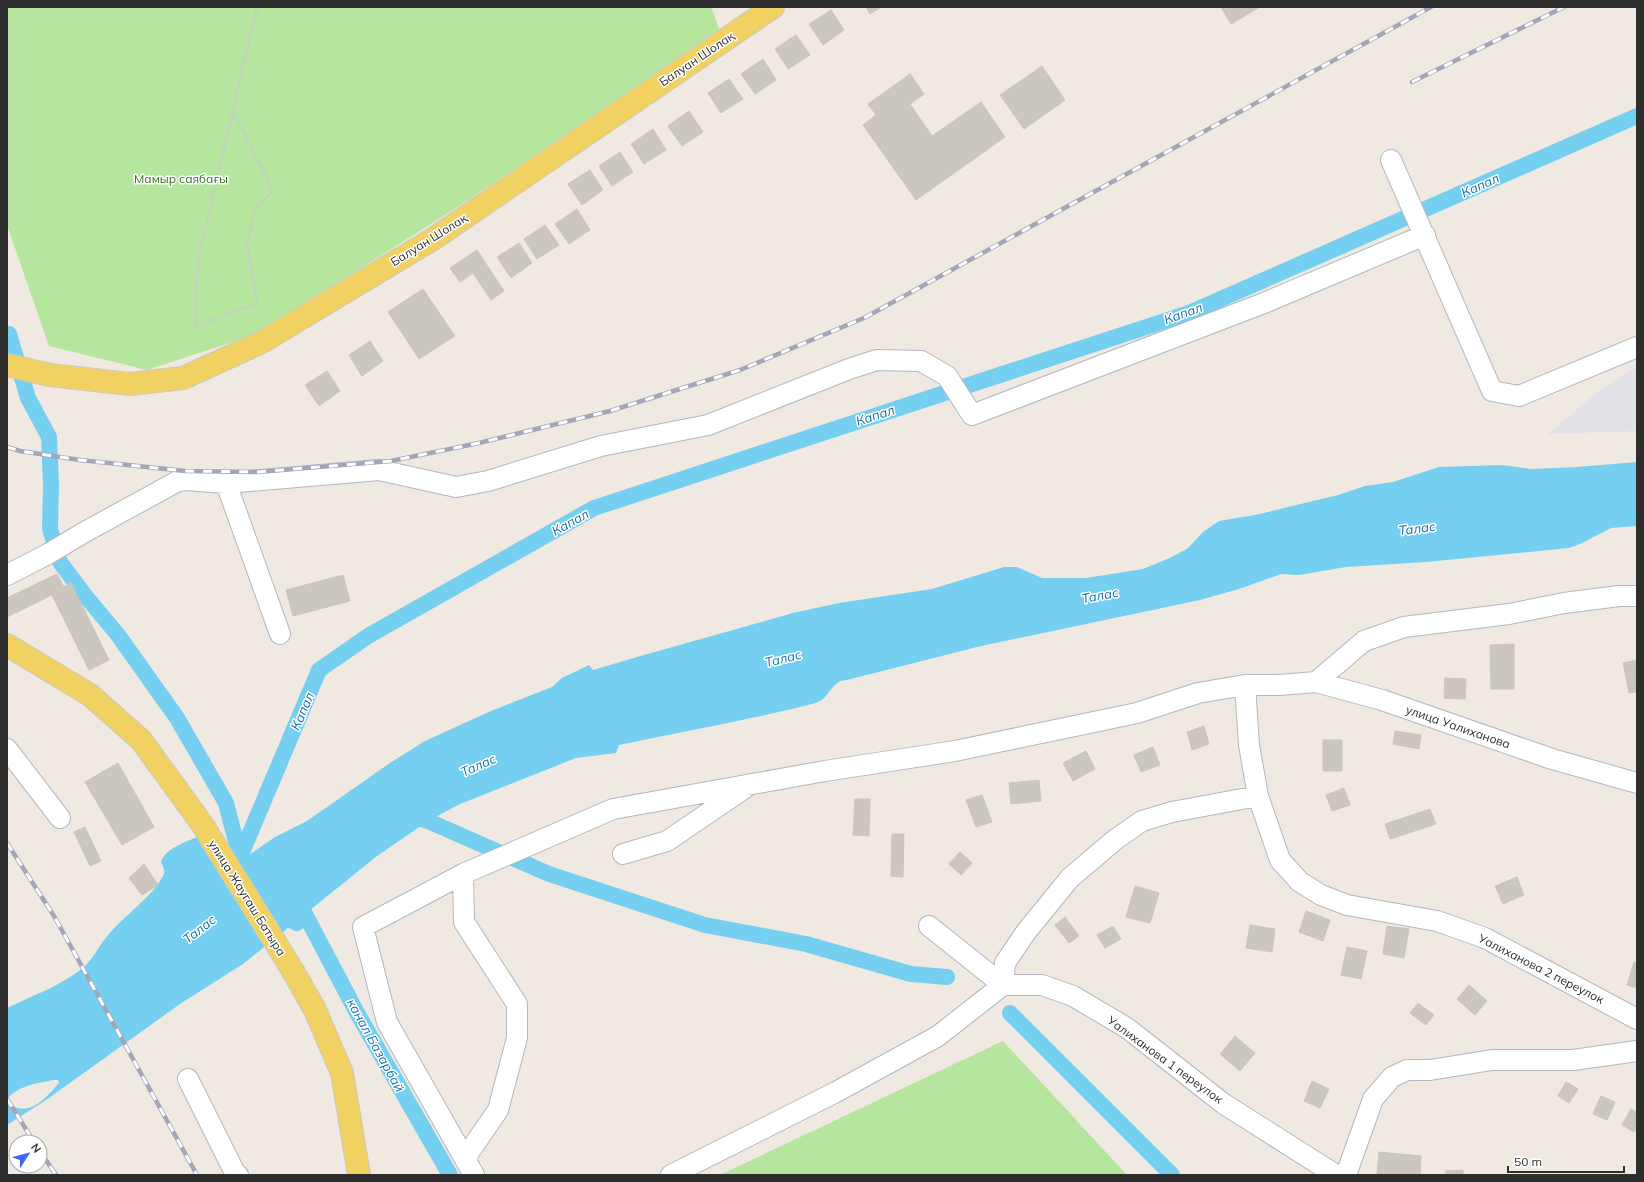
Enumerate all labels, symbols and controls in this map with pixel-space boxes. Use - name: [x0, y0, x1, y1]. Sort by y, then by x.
- street label: Балуан Шолақ: [656, 28, 737, 89]
- water label: Капал: [1459, 169, 1502, 200]
- park label: Мамыр саябағы: [134, 171, 228, 186]
- street label: Балуан Шолақ: [388, 210, 470, 269]
- water label: Капал: [1162, 299, 1205, 327]
- water label: Капал: [854, 401, 897, 429]
- water label: Капал: [549, 505, 592, 539]
- water label: Талас: [1398, 518, 1437, 538]
- water label: Талас: [1080, 584, 1120, 606]
- water label: Талас: [763, 646, 803, 670]
- water label: Капал: [287, 689, 317, 732]
- street label: улица Уалиханова: [1404, 702, 1512, 751]
- water label: Талас: [458, 750, 499, 780]
- street label: улица Жаугаш Батыра: [206, 837, 289, 959]
- water label: Талас: [180, 911, 219, 947]
- street label: Уалиханова 2 переулок: [1475, 930, 1607, 1007]
- water label: канал Базарбай: [344, 996, 408, 1095]
- street label: Уалиханова 1 переулок: [1104, 1012, 1226, 1107]
- north arrow: [8, 1134, 48, 1174]
- text: N: [28, 1141, 44, 1156]
- scale bar: [1508, 1148, 1624, 1174]
- text: 50 m: [1514, 1154, 1542, 1169]

